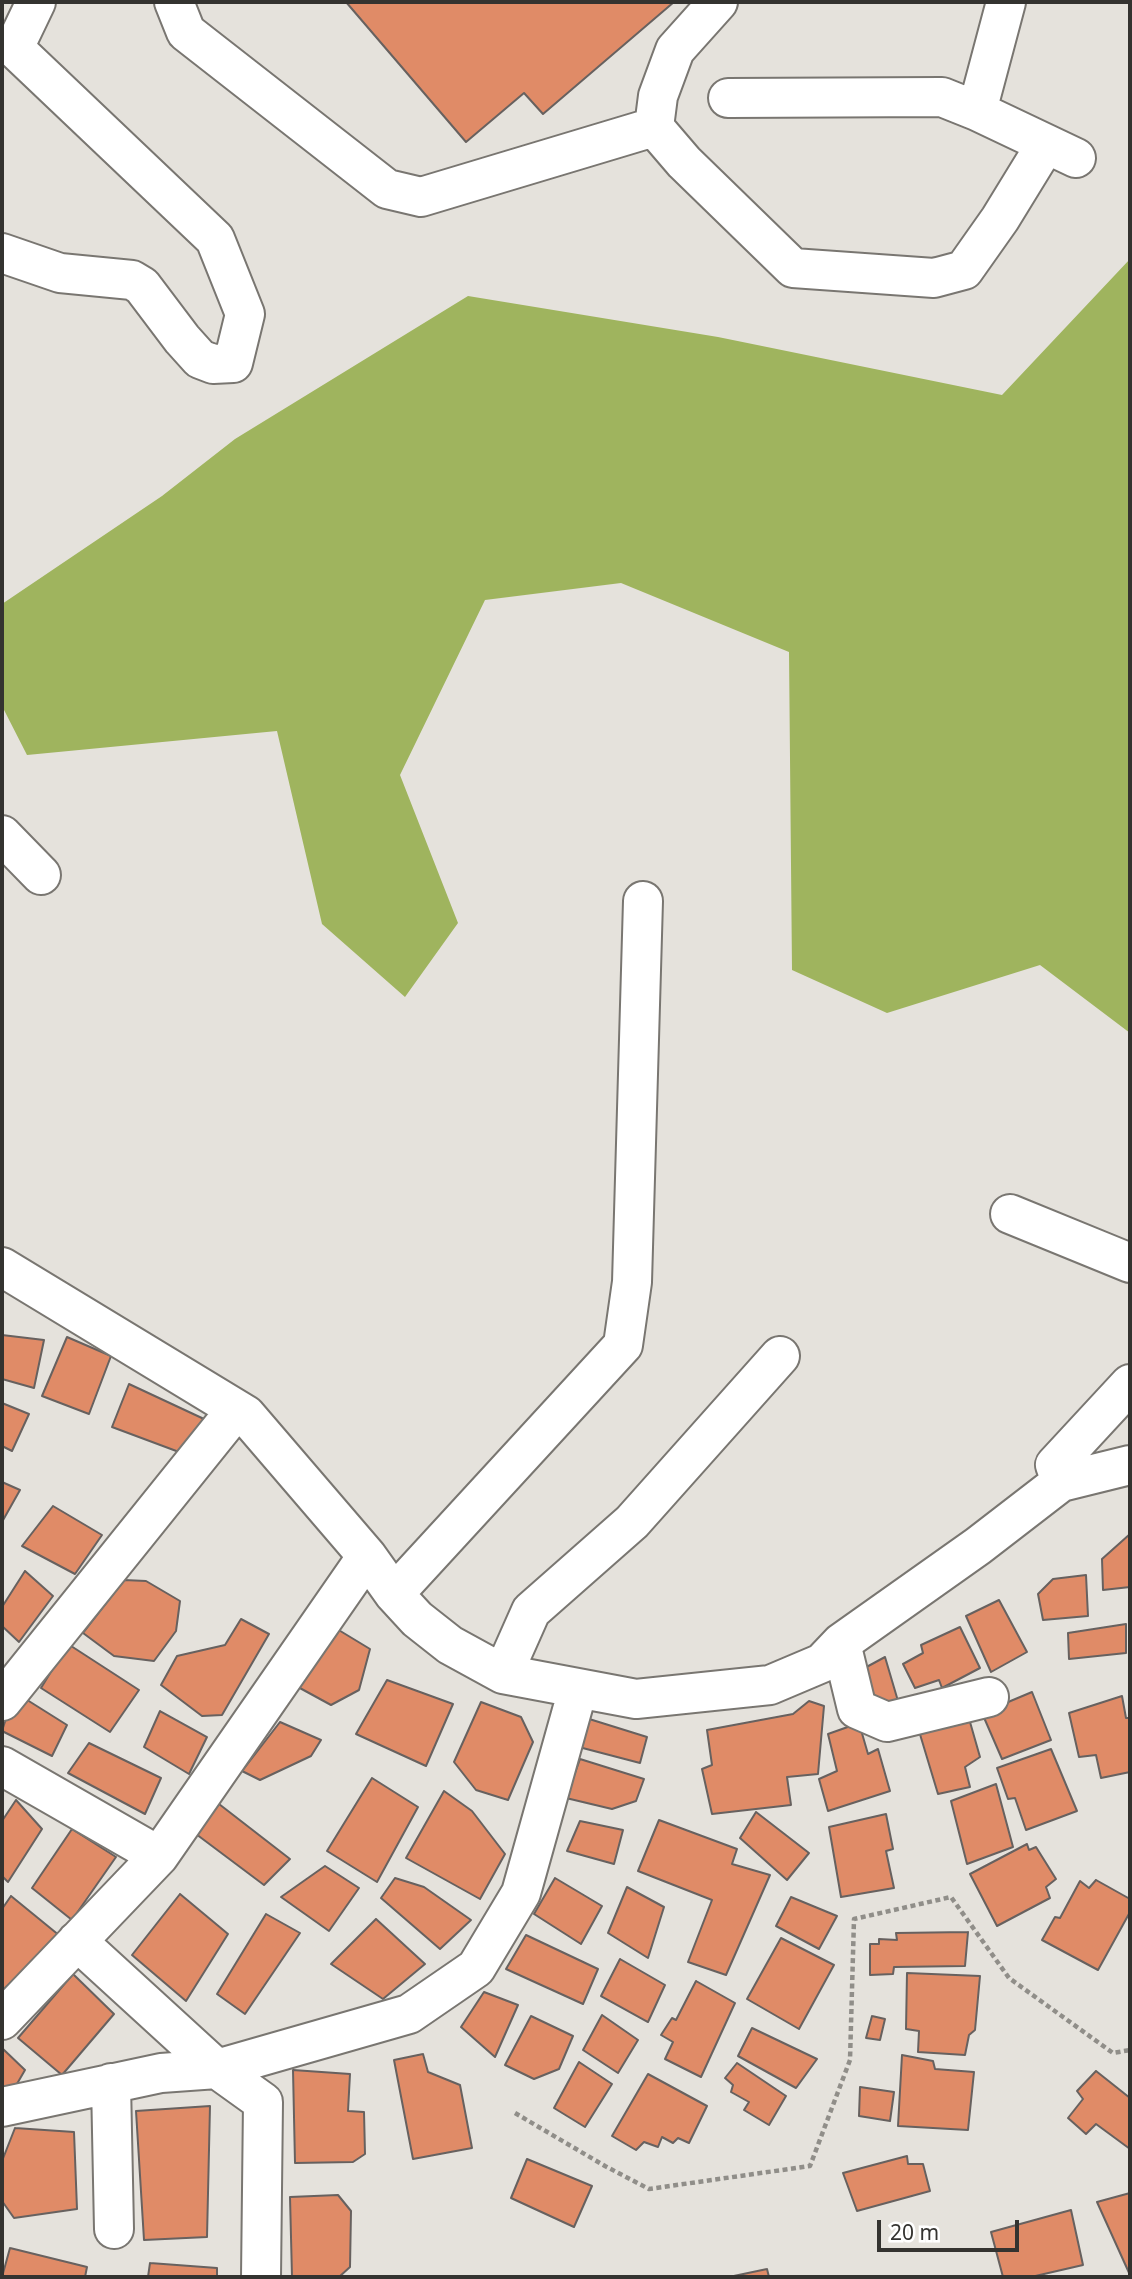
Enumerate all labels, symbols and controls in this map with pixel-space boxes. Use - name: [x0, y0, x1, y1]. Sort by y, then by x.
- scale bar: [880, 2206, 1022, 2250]
- text: 20 m: [890, 2218, 939, 2246]

